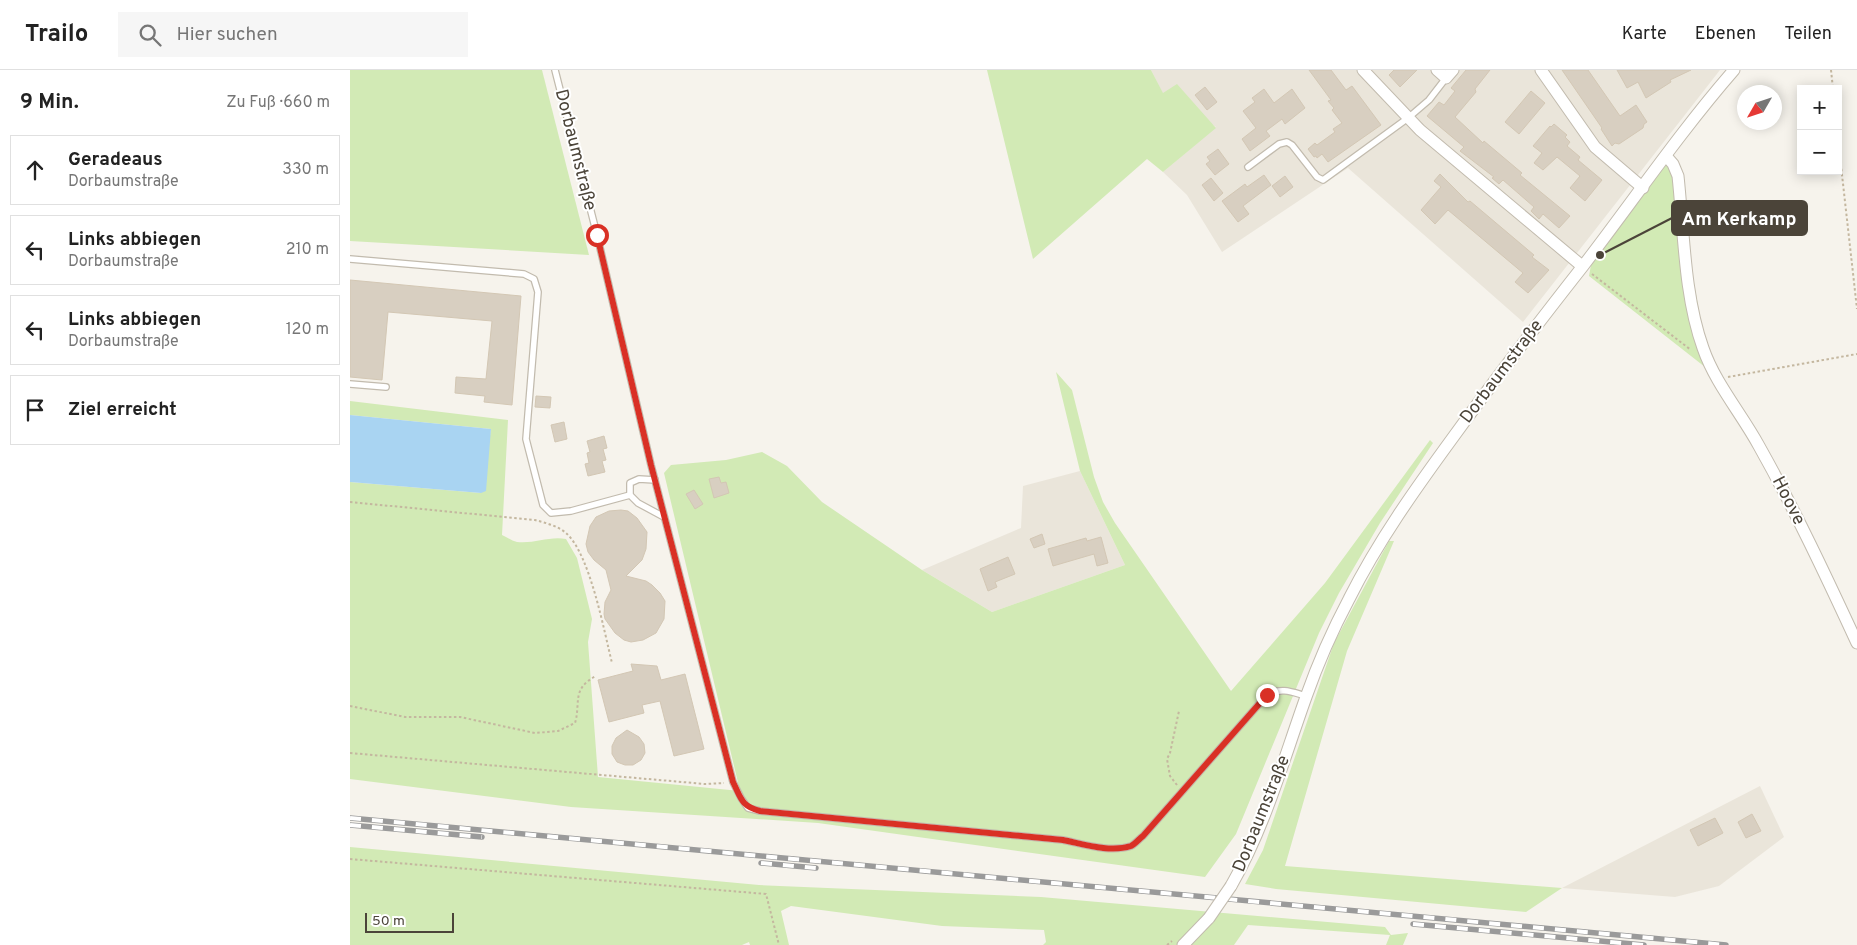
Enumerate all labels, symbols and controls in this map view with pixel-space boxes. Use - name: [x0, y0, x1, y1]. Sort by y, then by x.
- search box: [118, 12, 468, 57]
- text: Trailo: [25, 20, 88, 50]
- icon: search: [136, 21, 164, 49]
- text: Hier suchen: [176, 23, 278, 47]
- text: Karte: [1622, 23, 1667, 46]
- text: Ebenen: [1695, 23, 1756, 46]
- text: Teilen: [1784, 23, 1832, 46]
- north arrow: [1737, 85, 1782, 130]
- map controls: [1797, 85, 1842, 175]
- button: +: [1797, 85, 1842, 130]
- street label: Dorbaumstraße: [549, 87, 601, 213]
- text: 9 Min.: [20, 89, 79, 116]
- text: Zu Fuß · 660 m: [226, 93, 330, 113]
- button: −: [1797, 130, 1842, 175]
- text: Geradeaus: [68, 148, 163, 172]
- icon: ahead: [21, 156, 49, 184]
- text: 330 m: [282, 160, 329, 180]
- text: Dorbaumstraße: [68, 172, 179, 192]
- callout: Am Kerkamp: [1672, 201, 1807, 235]
- text: Am Kerkamp: [1682, 208, 1796, 232]
- route start: [586, 224, 609, 247]
- text: Links abbiegen: [68, 228, 201, 252]
- icon: left: [21, 236, 49, 264]
- text: 210 m: [286, 240, 329, 260]
- text: Dorbaumstraße: [68, 252, 179, 272]
- text: Links abbiegen: [68, 308, 201, 332]
- street label: Dorbaumstraße: [1455, 315, 1549, 429]
- icon: left: [21, 316, 49, 344]
- text: 120 m: [286, 320, 329, 340]
- text: Dorbaumstraße: [68, 332, 179, 352]
- icon: arrive: [21, 396, 49, 424]
- text: Ziel erreicht: [68, 398, 177, 422]
- street label: Hoove: [1766, 473, 1810, 529]
- route end: [1256, 684, 1279, 707]
- street label: Dorbaumstraße: [1228, 752, 1296, 876]
- scale bar: [365, 910, 454, 933]
- text: 50 m: [372, 913, 405, 930]

